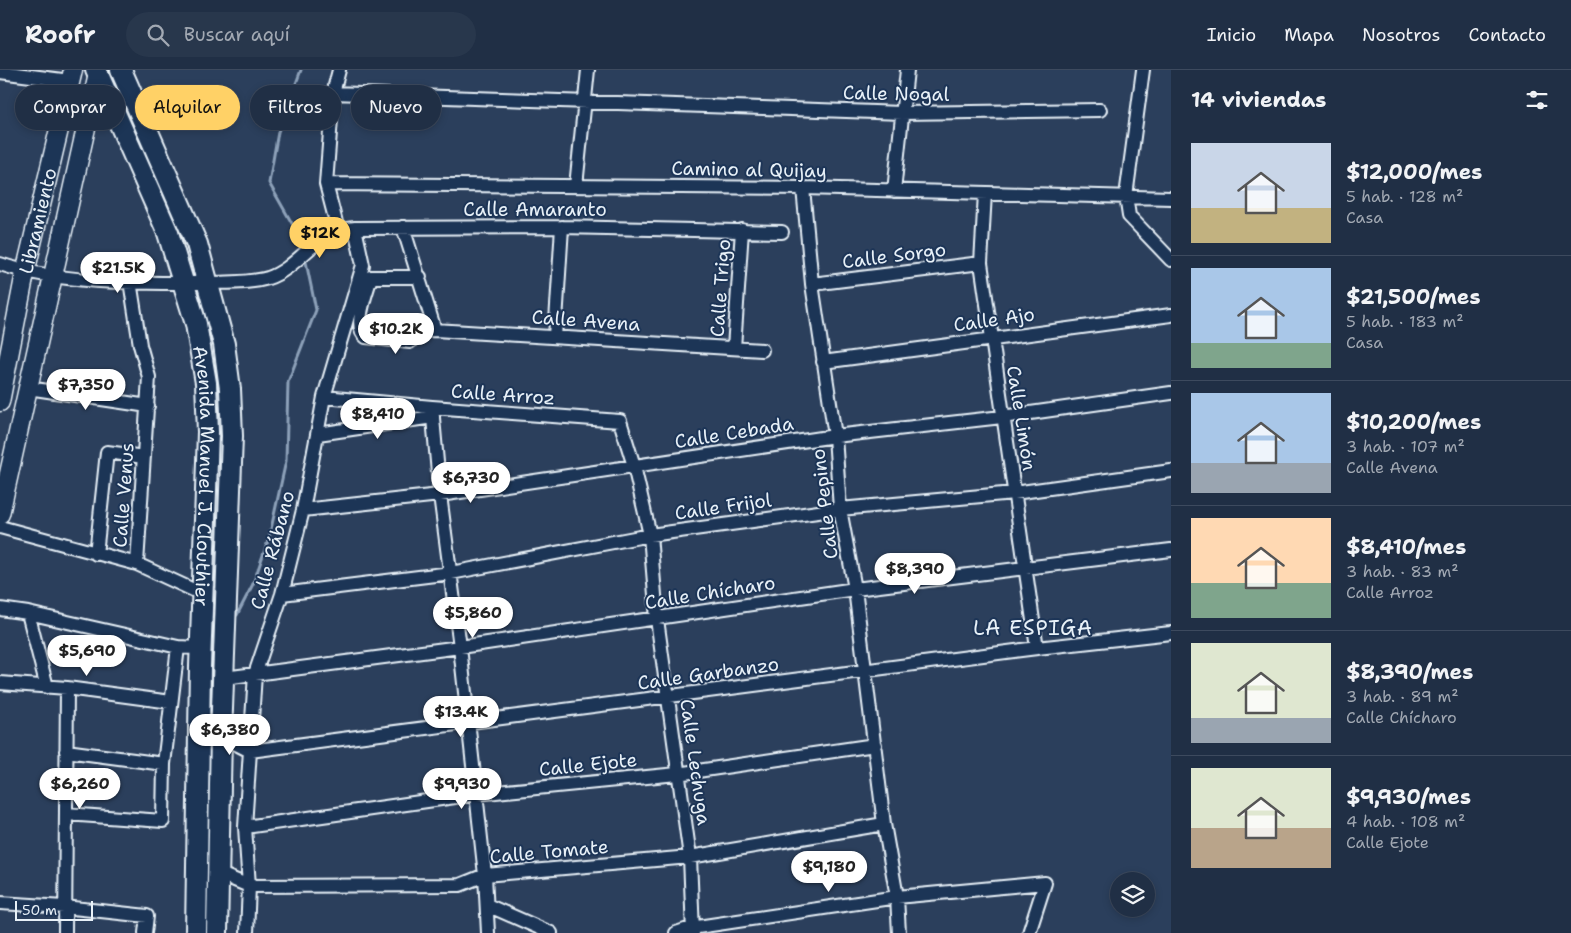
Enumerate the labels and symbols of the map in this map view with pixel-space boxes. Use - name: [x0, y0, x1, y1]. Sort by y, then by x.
- street label: Calle Nogal: [843, 80, 950, 107]
- street label: Camino al Quijay: [671, 156, 827, 183]
- street label: Libramiento: [13, 165, 62, 276]
- street label: Calle Amaranto: [463, 197, 607, 222]
- pin: $12K: [290, 216, 350, 259]
- street label: Calle Sorgo: [841, 237, 947, 274]
- street label: Calle Trigo: [705, 238, 736, 338]
- pin: $21.5K: [77, 252, 159, 294]
- street label: Calle Ajo: [952, 301, 1036, 338]
- street label: Calle Avena: [531, 304, 641, 337]
- pin: $10.2K: [355, 312, 437, 355]
- street label: Avenida Manuel J. Clouthier: [187, 343, 220, 607]
- street label: Calle Limón: [1001, 364, 1042, 472]
- pin: $7,350: [45, 368, 127, 411]
- street label: Calle Arroz: [450, 378, 556, 411]
- pin: $8,410: [337, 398, 419, 440]
- street label: Calle Cebada: [673, 411, 796, 454]
- street label: Calle Venus: [107, 442, 140, 548]
- street label: Calle Pepino: [805, 447, 844, 561]
- pin: $6,730: [430, 462, 512, 504]
- street label: Calle Frijol: [673, 487, 773, 526]
- street label: Calle Rábano: [245, 488, 300, 612]
- pin: $8,390: [874, 552, 956, 595]
- street label: Calle Chícharo: [643, 570, 777, 615]
- pin: $5,860: [432, 596, 514, 639]
- district label: LA ESPIGA: [973, 614, 1093, 642]
- pin: $5,690: [46, 634, 128, 677]
- street label: Calle Garbanzo: [636, 651, 780, 696]
- pin: $13.4K: [420, 696, 502, 738]
- street label: Calle Lechuga: [674, 697, 717, 827]
- pin: $6,380: [189, 714, 271, 756]
- street label: Calle Ejote: [538, 747, 638, 782]
- pin: $6,260: [39, 768, 121, 810]
- pin: $9,930: [421, 768, 503, 810]
- street label: Calle Tomate: [489, 834, 609, 869]
- pin: $9,180: [788, 850, 870, 893]
- scale bar: [15, 898, 92, 921]

